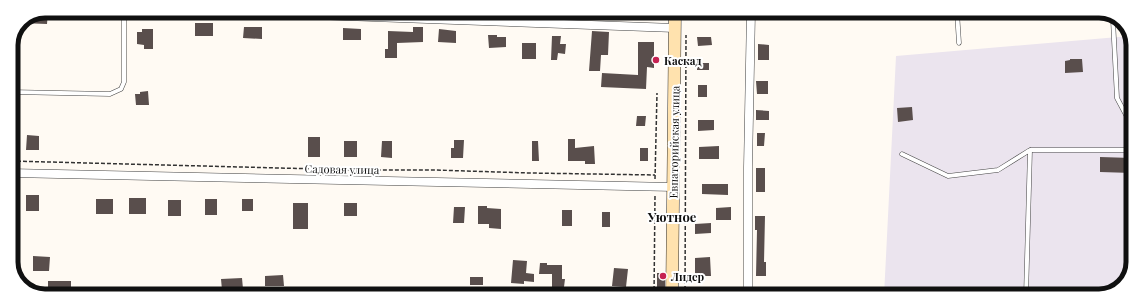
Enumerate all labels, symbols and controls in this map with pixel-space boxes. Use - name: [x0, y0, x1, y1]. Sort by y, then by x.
- place label: Каскад: [664, 53, 702, 68]
- marker: Каскад: [651, 55, 661, 65]
- street label: Евпаторийская улица: [666, 85, 682, 198]
- street label: Садовая улица: [305, 161, 380, 177]
- district label: Уютное: [647, 208, 697, 225]
- place label: Лидер: [670, 269, 705, 284]
- marker: Лидер: [658, 271, 668, 281]

